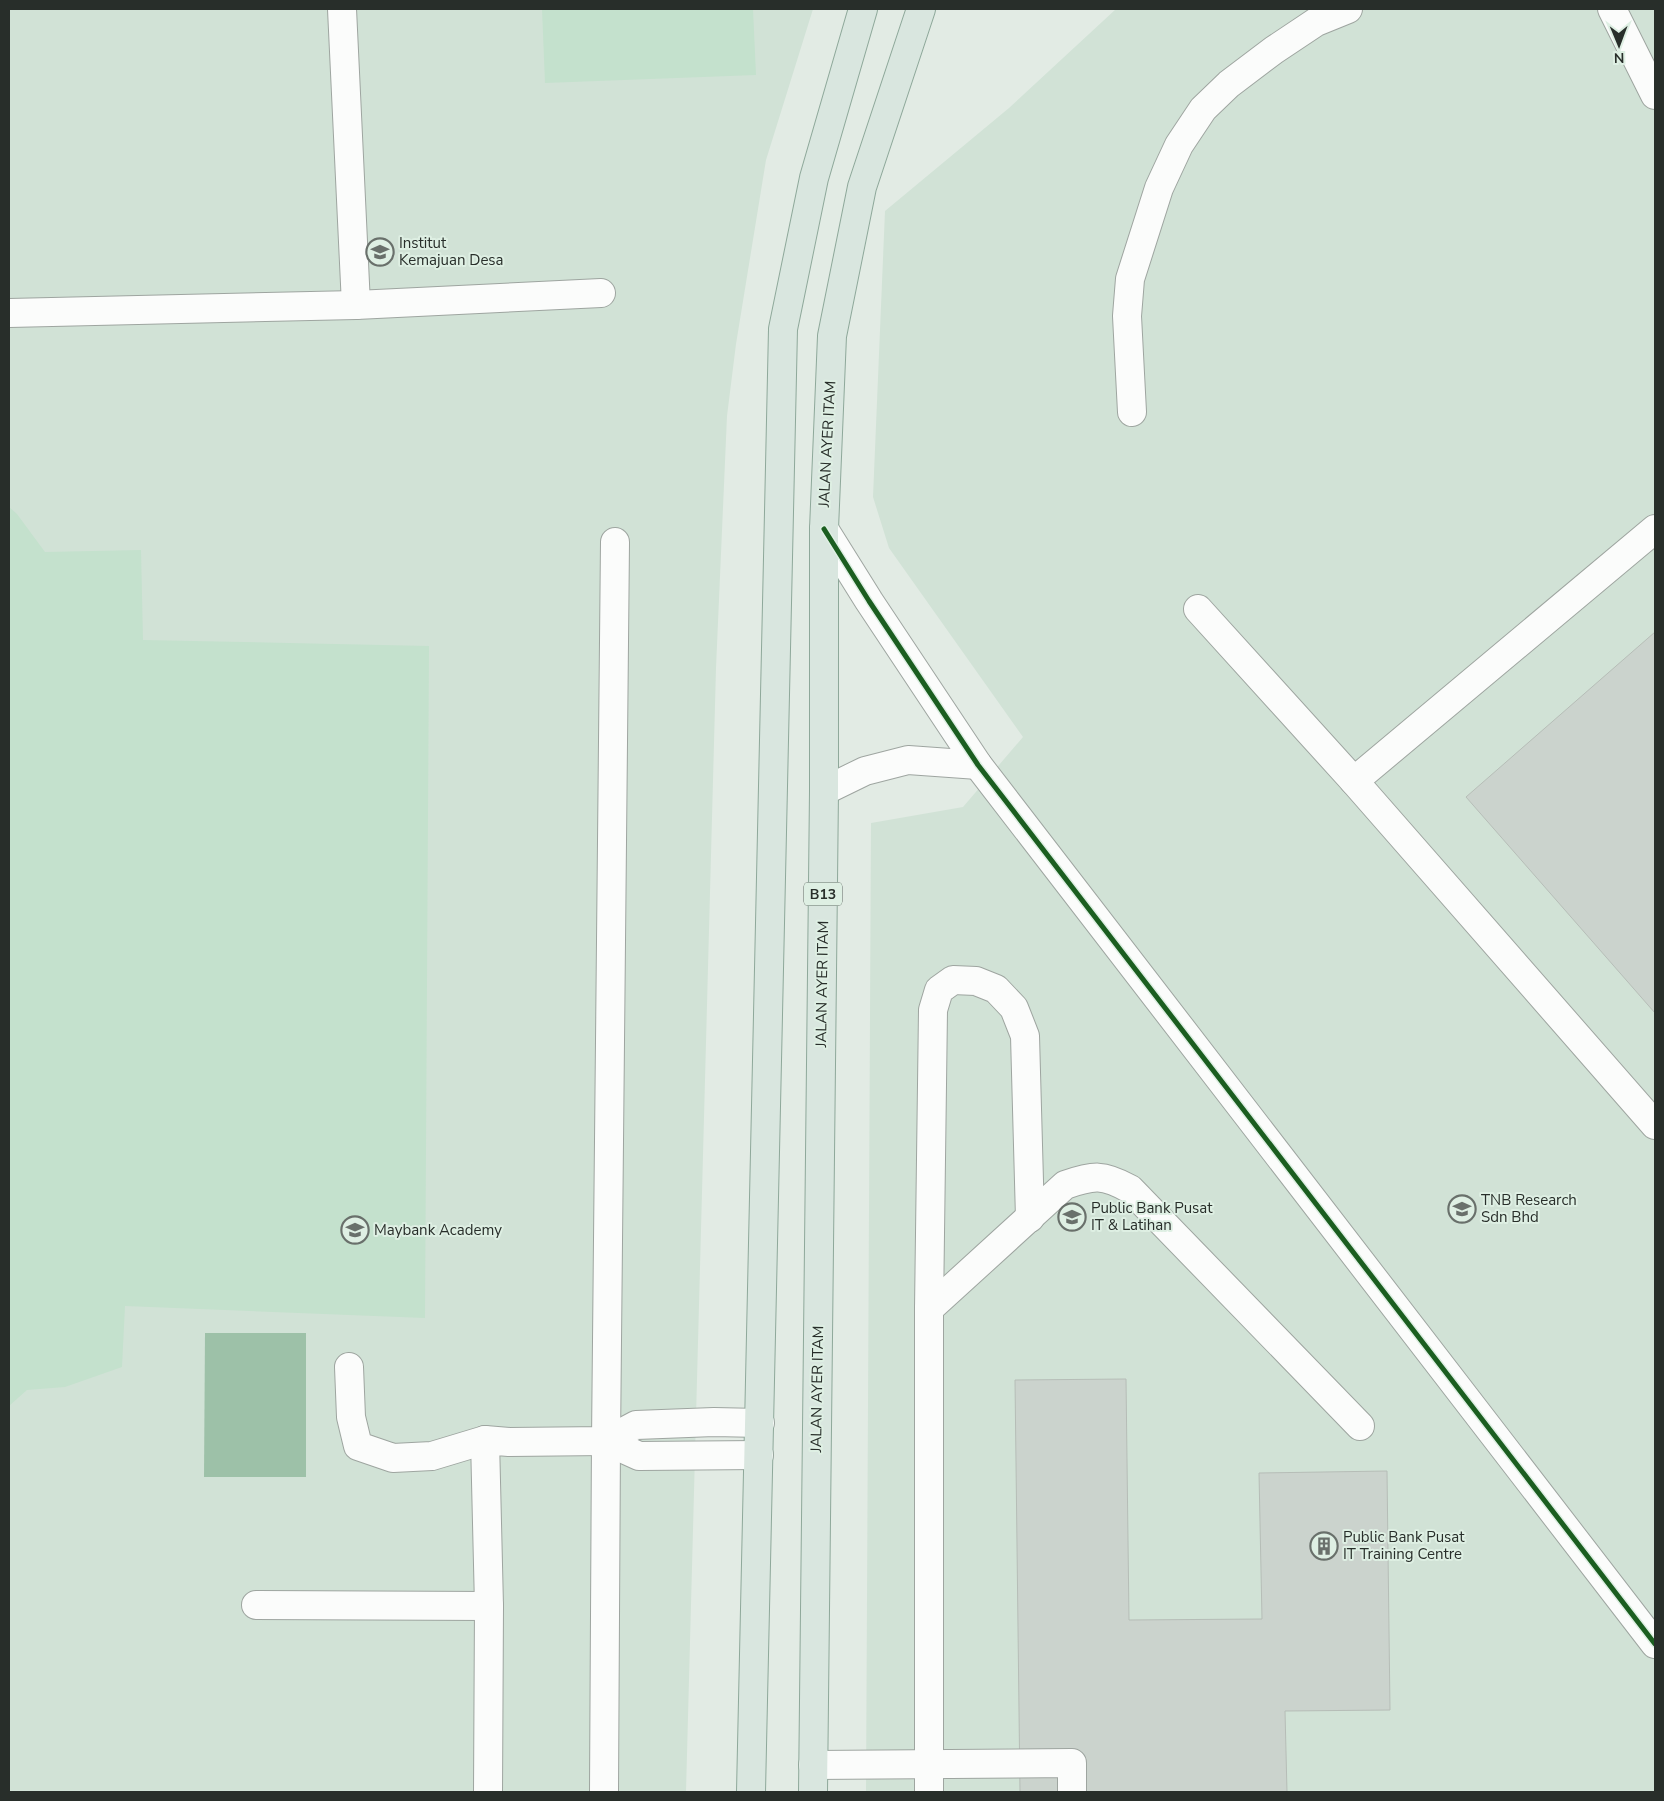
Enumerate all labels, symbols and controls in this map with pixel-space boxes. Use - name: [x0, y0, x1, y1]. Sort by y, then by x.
- north arrow: [1594, 20, 1644, 70]
- text: N: [1614, 48, 1625, 67]
- place label: Institut Kemajuan Desa: [399, 233, 504, 270]
- school or university icon: Institut Kemajuan Desa: [365, 237, 395, 267]
- street label: JALAN AYER ITAM: [814, 380, 840, 509]
- road number: B13: [804, 882, 842, 906]
- street label: JALAN AYER ITAM: [811, 920, 833, 1049]
- place label: TNB Research Sdn Bhd: [1481, 1190, 1577, 1227]
- school or university icon: TNB Research Sdn Bhd: [1447, 1194, 1477, 1224]
- place label: Public Bank Pusat IT & Latihan: [1091, 1198, 1213, 1235]
- school or university icon: Public Bank Pusat IT & Latihan: [1057, 1202, 1087, 1232]
- school or university icon: Maybank Academy: [340, 1215, 370, 1245]
- place label: Maybank Academy: [374, 1220, 502, 1240]
- street label: JALAN AYER ITAM: [806, 1325, 828, 1454]
- place label: Public Bank Pusat IT Training Centre: [1343, 1527, 1465, 1564]
- building icon: Public Bank Pusat IT Training Centre: [1309, 1531, 1339, 1561]

